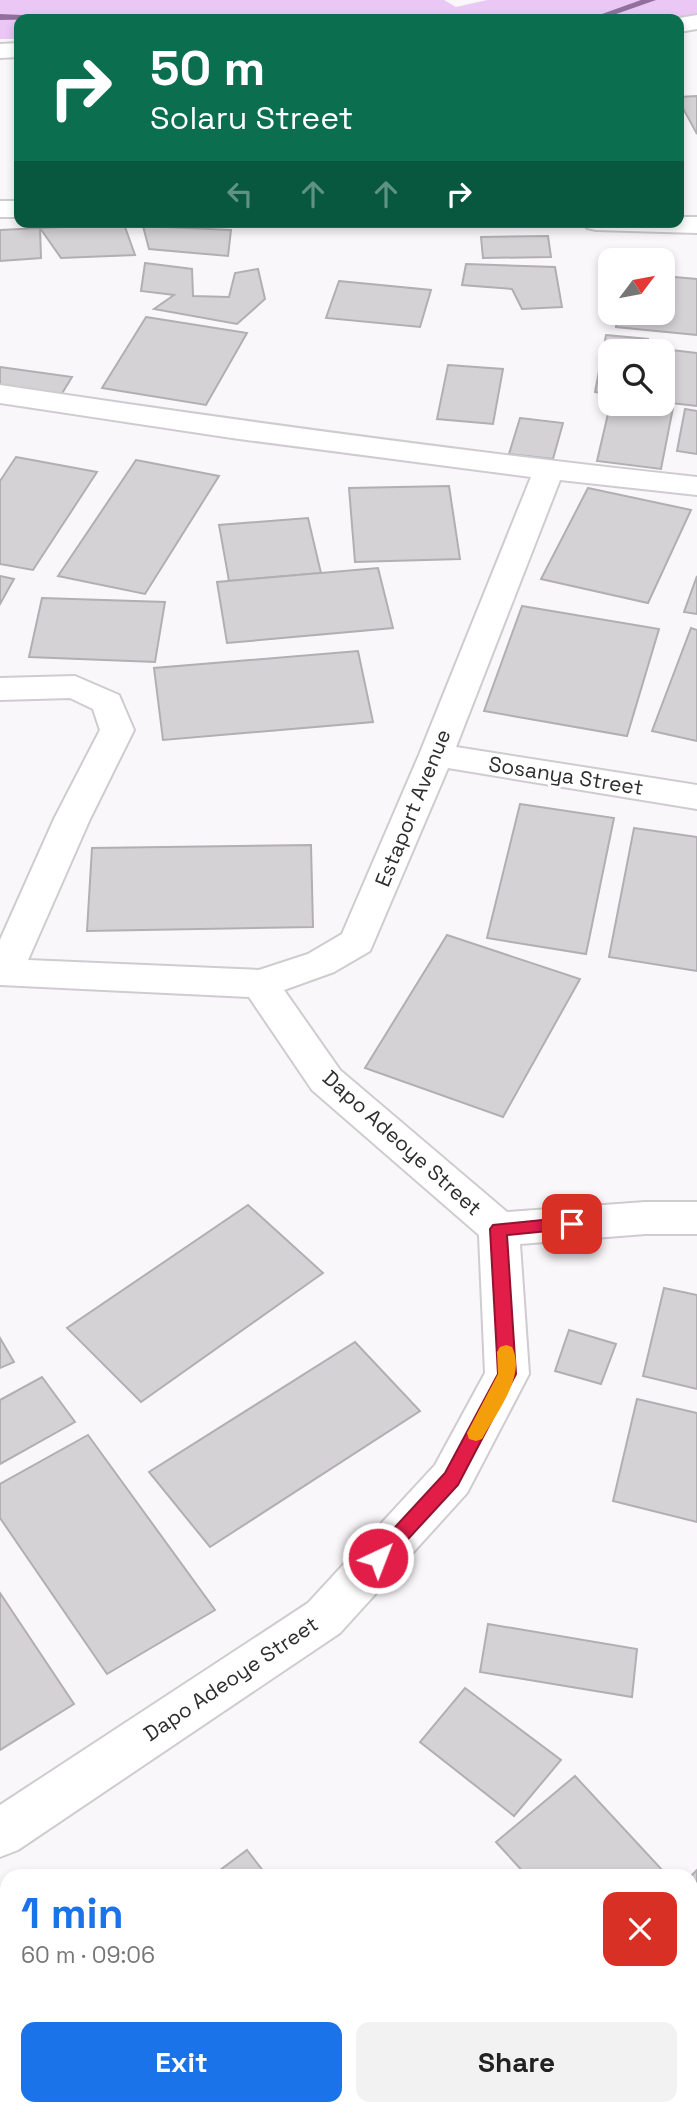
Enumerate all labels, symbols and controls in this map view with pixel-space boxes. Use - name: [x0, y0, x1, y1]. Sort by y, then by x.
- text: 50 m: [150, 37, 265, 99]
- icon: right: [35, 42, 126, 133]
- text: Solaru Street: [150, 98, 353, 138]
- icon: left: [221, 175, 259, 213]
- icon: ahead: [294, 175, 332, 213]
- icon: ahead: [367, 175, 405, 213]
- icon: right: [440, 175, 478, 213]
- north arrow: [598, 248, 676, 326]
- map controls: [598, 248, 675, 416]
- button: search: [598, 339, 675, 416]
- street label: Estaport Avenue: [369, 725, 456, 891]
- street label: Sosanya Street: [487, 750, 645, 801]
- street label: Dapo Adeoye Street: [317, 1064, 487, 1221]
- pin: [542, 1194, 602, 1254]
- icon: arrive: [553, 1205, 591, 1243]
- position arrow: [341, 1521, 415, 1595]
- street label: Dapo Adeoye Street: [138, 1610, 323, 1747]
- text: 1 min: [21, 1887, 124, 1940]
- button: close: [603, 1892, 677, 1966]
- text: 60 m · 09:06: [21, 1940, 155, 1970]
- button: Exit: [21, 2022, 342, 2102]
- button: Share: [356, 2022, 677, 2102]

